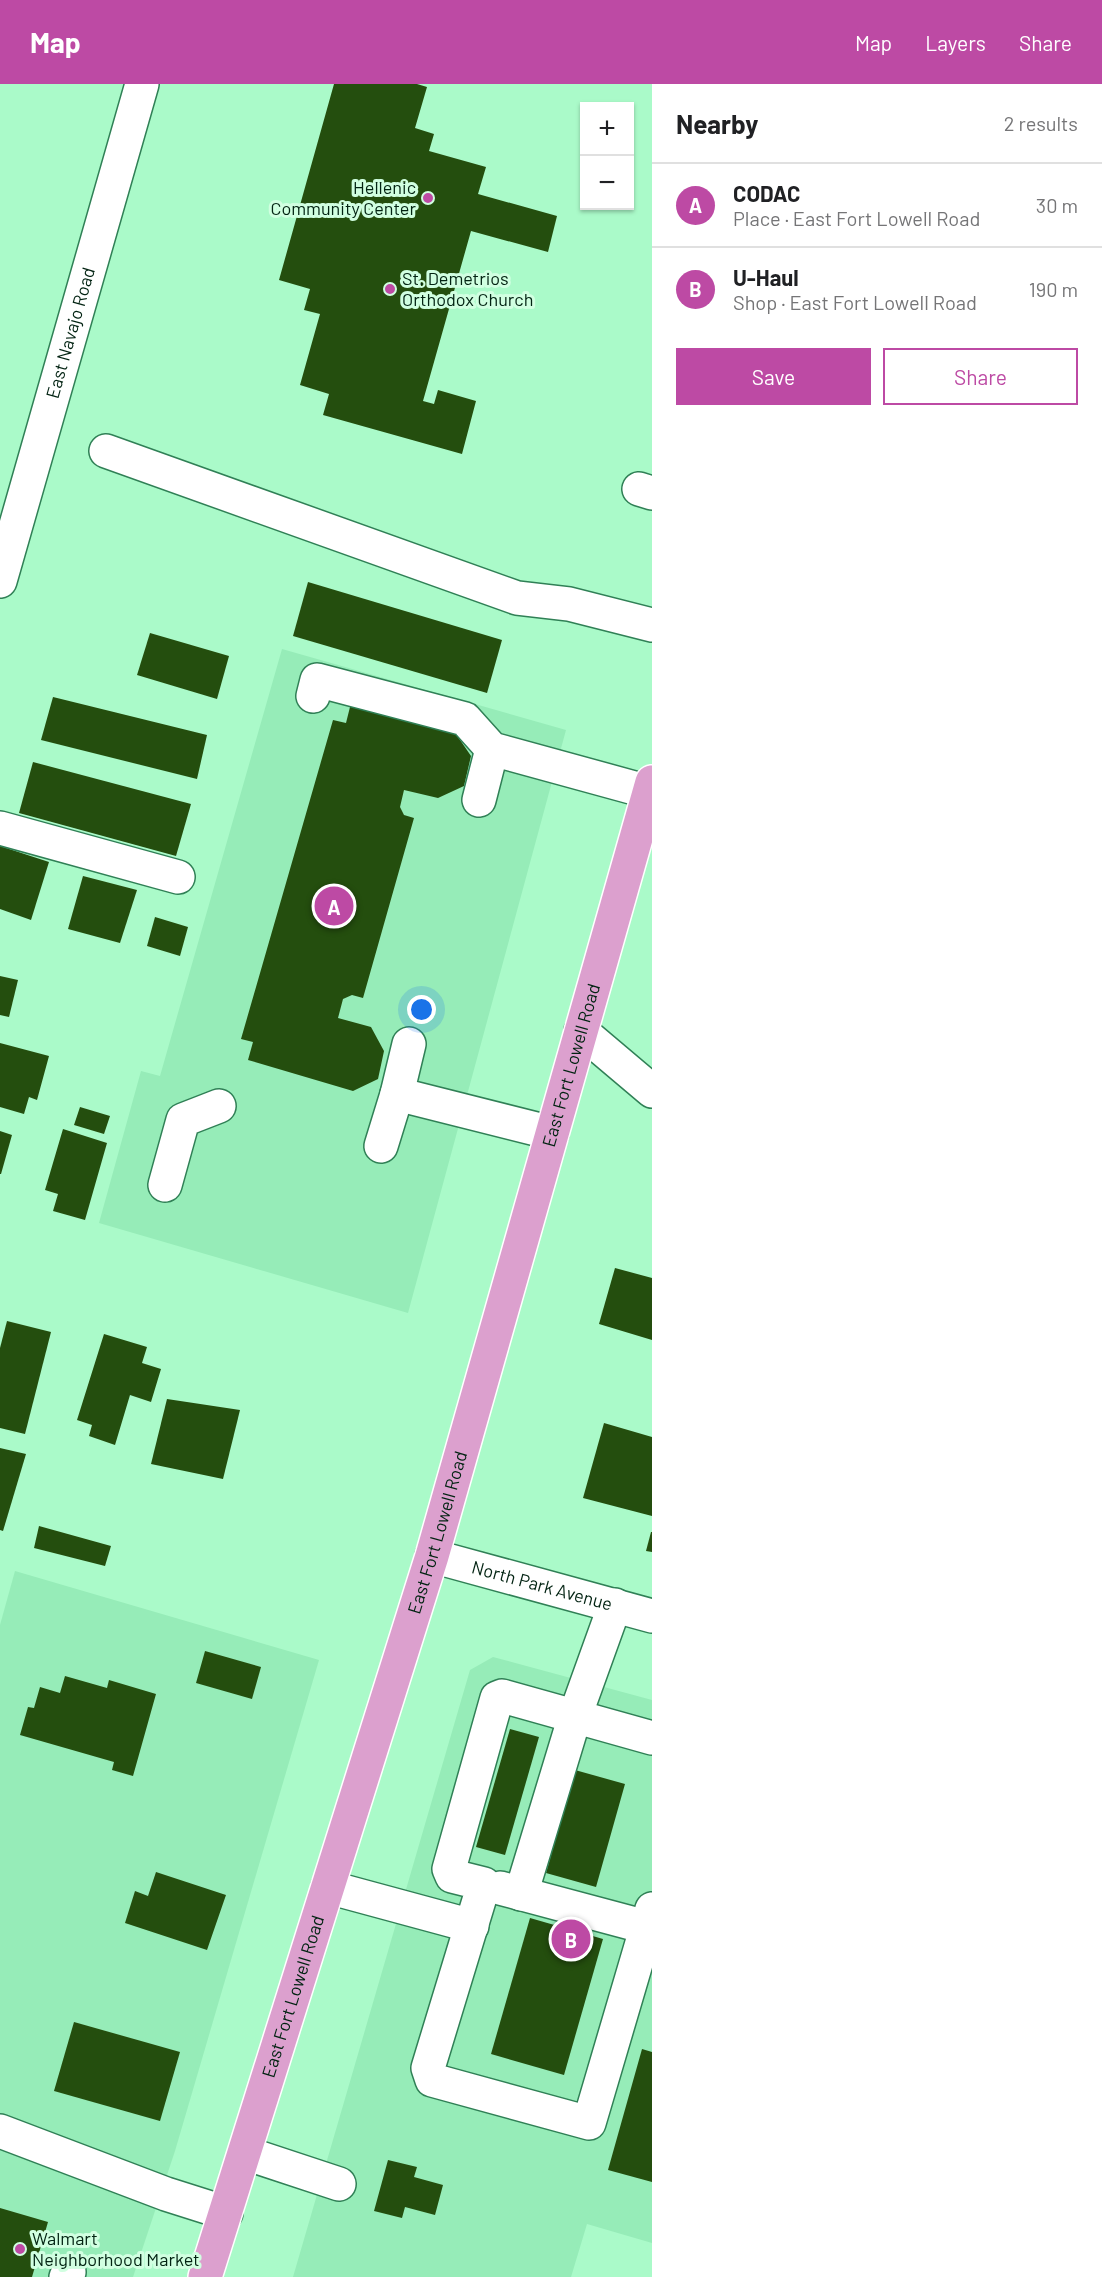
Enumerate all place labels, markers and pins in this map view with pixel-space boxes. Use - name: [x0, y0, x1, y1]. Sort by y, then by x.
- place label: Hellenic Community Center: [270, 176, 416, 219]
- marker: Hellenic Community Center: [421, 191, 435, 205]
- place label: St. Demetrios Orthodox Church: [402, 267, 533, 310]
- marker: St. Demetrios Orthodox Church: [383, 282, 397, 296]
- pin: A: [314, 884, 354, 928]
- pin: B: [552, 1916, 590, 1962]
- place label: Walmart Neighborhood Market: [32, 2227, 200, 2270]
- marker: Walmart Neighborhood Market: [13, 2242, 27, 2256]

